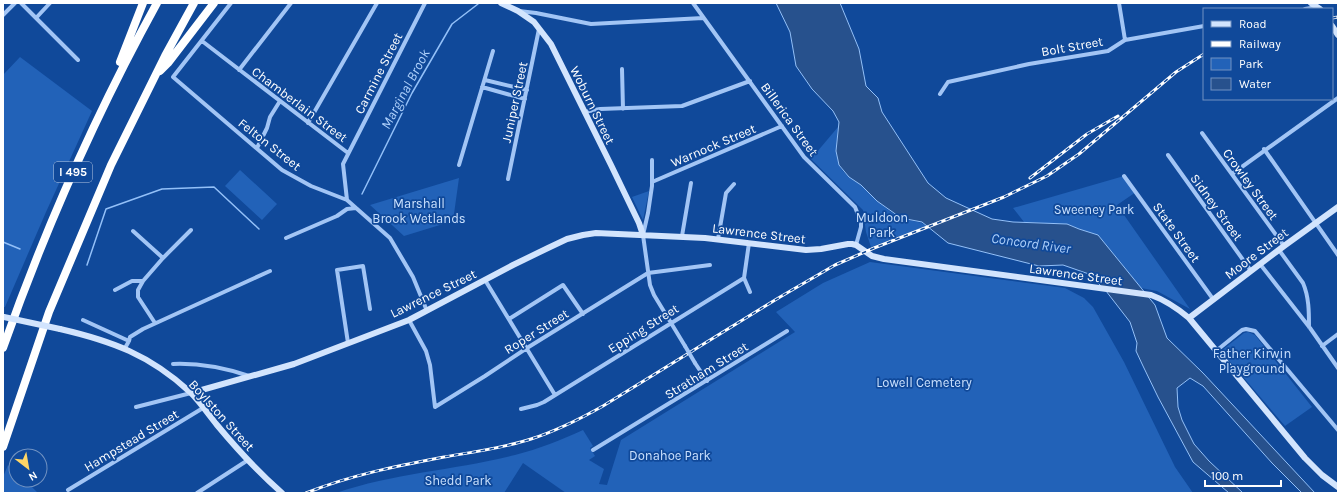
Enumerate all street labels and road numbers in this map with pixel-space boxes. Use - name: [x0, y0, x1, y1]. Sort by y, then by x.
- street label: Carmine Street: [352, 30, 405, 116]
- street label: Bolt Street: [1040, 34, 1104, 59]
- street label: Juniper Street: [499, 60, 530, 144]
- street label: Chamberlain Street: [249, 64, 350, 145]
- street label: Woburn Street: [567, 64, 618, 147]
- street label: Billerica Street: [758, 80, 821, 159]
- street label: Felton Street: [235, 115, 304, 174]
- street label: Warnock Street: [668, 121, 758, 170]
- street label: Crowley Street: [1220, 146, 1282, 223]
- road number: I 495: [54, 162, 92, 182]
- street label: Sidney Street: [1187, 171, 1246, 244]
- street label: State Street: [1150, 199, 1203, 265]
- street label: Lawrence Street: [711, 220, 807, 247]
- street label: Moore Street: [1222, 225, 1291, 282]
- street label: Lawrence Street: [1028, 261, 1124, 288]
- street label: Lawrence Street: [388, 266, 479, 321]
- street label: Epping Street: [605, 301, 681, 356]
- street label: Roper Street: [501, 306, 571, 357]
- street label: Stratham Street: [662, 339, 751, 402]
- street label: Boylston Street: [186, 377, 257, 454]
- street label: Hampstead Street: [81, 406, 181, 475]

